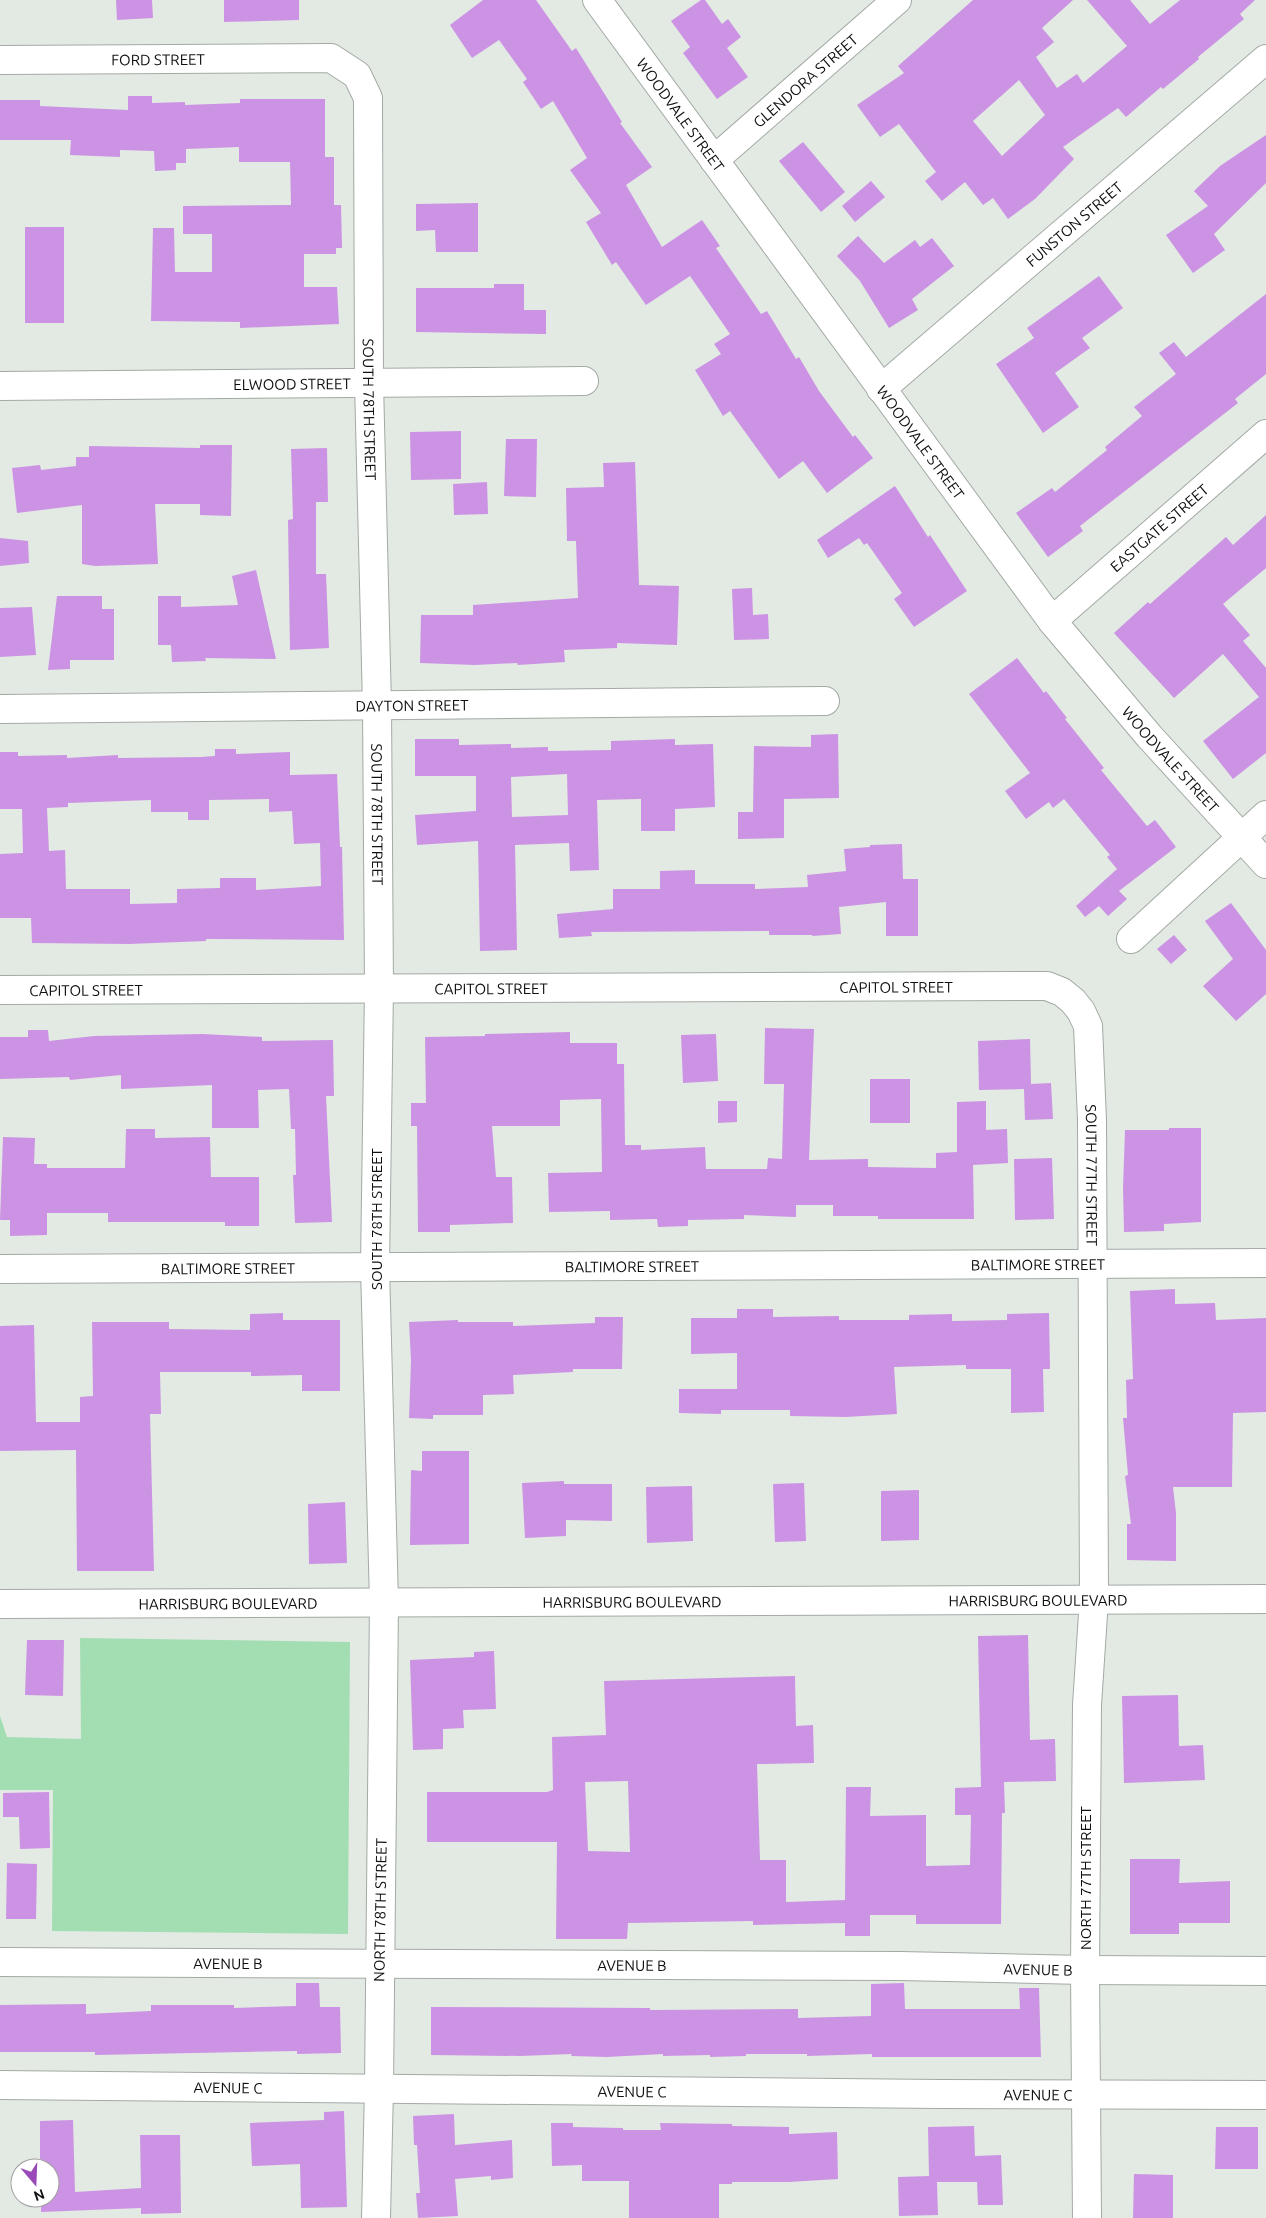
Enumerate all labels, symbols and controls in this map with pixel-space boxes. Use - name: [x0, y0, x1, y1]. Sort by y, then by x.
- street label: GLENDORA STREET: [750, 30, 861, 130]
- street label: FORD STREET: [111, 50, 206, 68]
- street label: WOODVALE STREET: [634, 55, 728, 175]
- street label: FUNSTON STREET: [1022, 177, 1126, 270]
- street label: SOUTH 78TH STREET: [360, 338, 380, 481]
- street label: ELWOOD STREET: [233, 374, 351, 393]
- street label: WOODVALE STREET: [874, 382, 968, 503]
- street label: EASTGATE STREET: [1106, 480, 1212, 575]
- street label: DAYTON STREET: [355, 696, 469, 714]
- street label: WOODVALE STREET: [1119, 703, 1223, 816]
- street label: SOUTH 78TH STREET: [369, 743, 387, 886]
- street label: CAPITOL STREET: [839, 978, 954, 995]
- street label: CAPITOL STREET: [434, 979, 549, 997]
- street label: CAPITOL STREET: [29, 981, 144, 998]
- street label: SOUTH 77TH STREET: [1083, 1104, 1101, 1247]
- street label: SOUTH 78TH STREET: [368, 1147, 385, 1290]
- street label: BALTIMORE STREET: [971, 1255, 1106, 1273]
- street label: BALTIMORE STREET: [565, 1257, 700, 1275]
- street label: BALTIMORE STREET: [161, 1259, 296, 1277]
- street label: HARRISBURG BOULEVARD: [948, 1591, 1128, 1609]
- street label: HARRISBURG BOULEVARD: [542, 1593, 722, 1610]
- street label: HARRISBURG BOULEVARD: [138, 1594, 318, 1612]
- street label: NORTH 77TH STREET: [1077, 1805, 1094, 1950]
- street label: NORTH 78TH STREET: [370, 1837, 390, 1982]
- street label: AVENUE B: [193, 1954, 263, 1972]
- street label: AVENUE B: [597, 1956, 667, 1973]
- street label: AVENUE B: [1003, 1960, 1073, 1978]
- street label: AVENUE C: [193, 2078, 263, 2096]
- street label: AVENUE C: [597, 2082, 667, 2100]
- street label: AVENUE C: [1003, 2086, 1072, 2103]
- north arrow: [10, 2158, 60, 2208]
- text: N: [32, 2186, 47, 2205]

